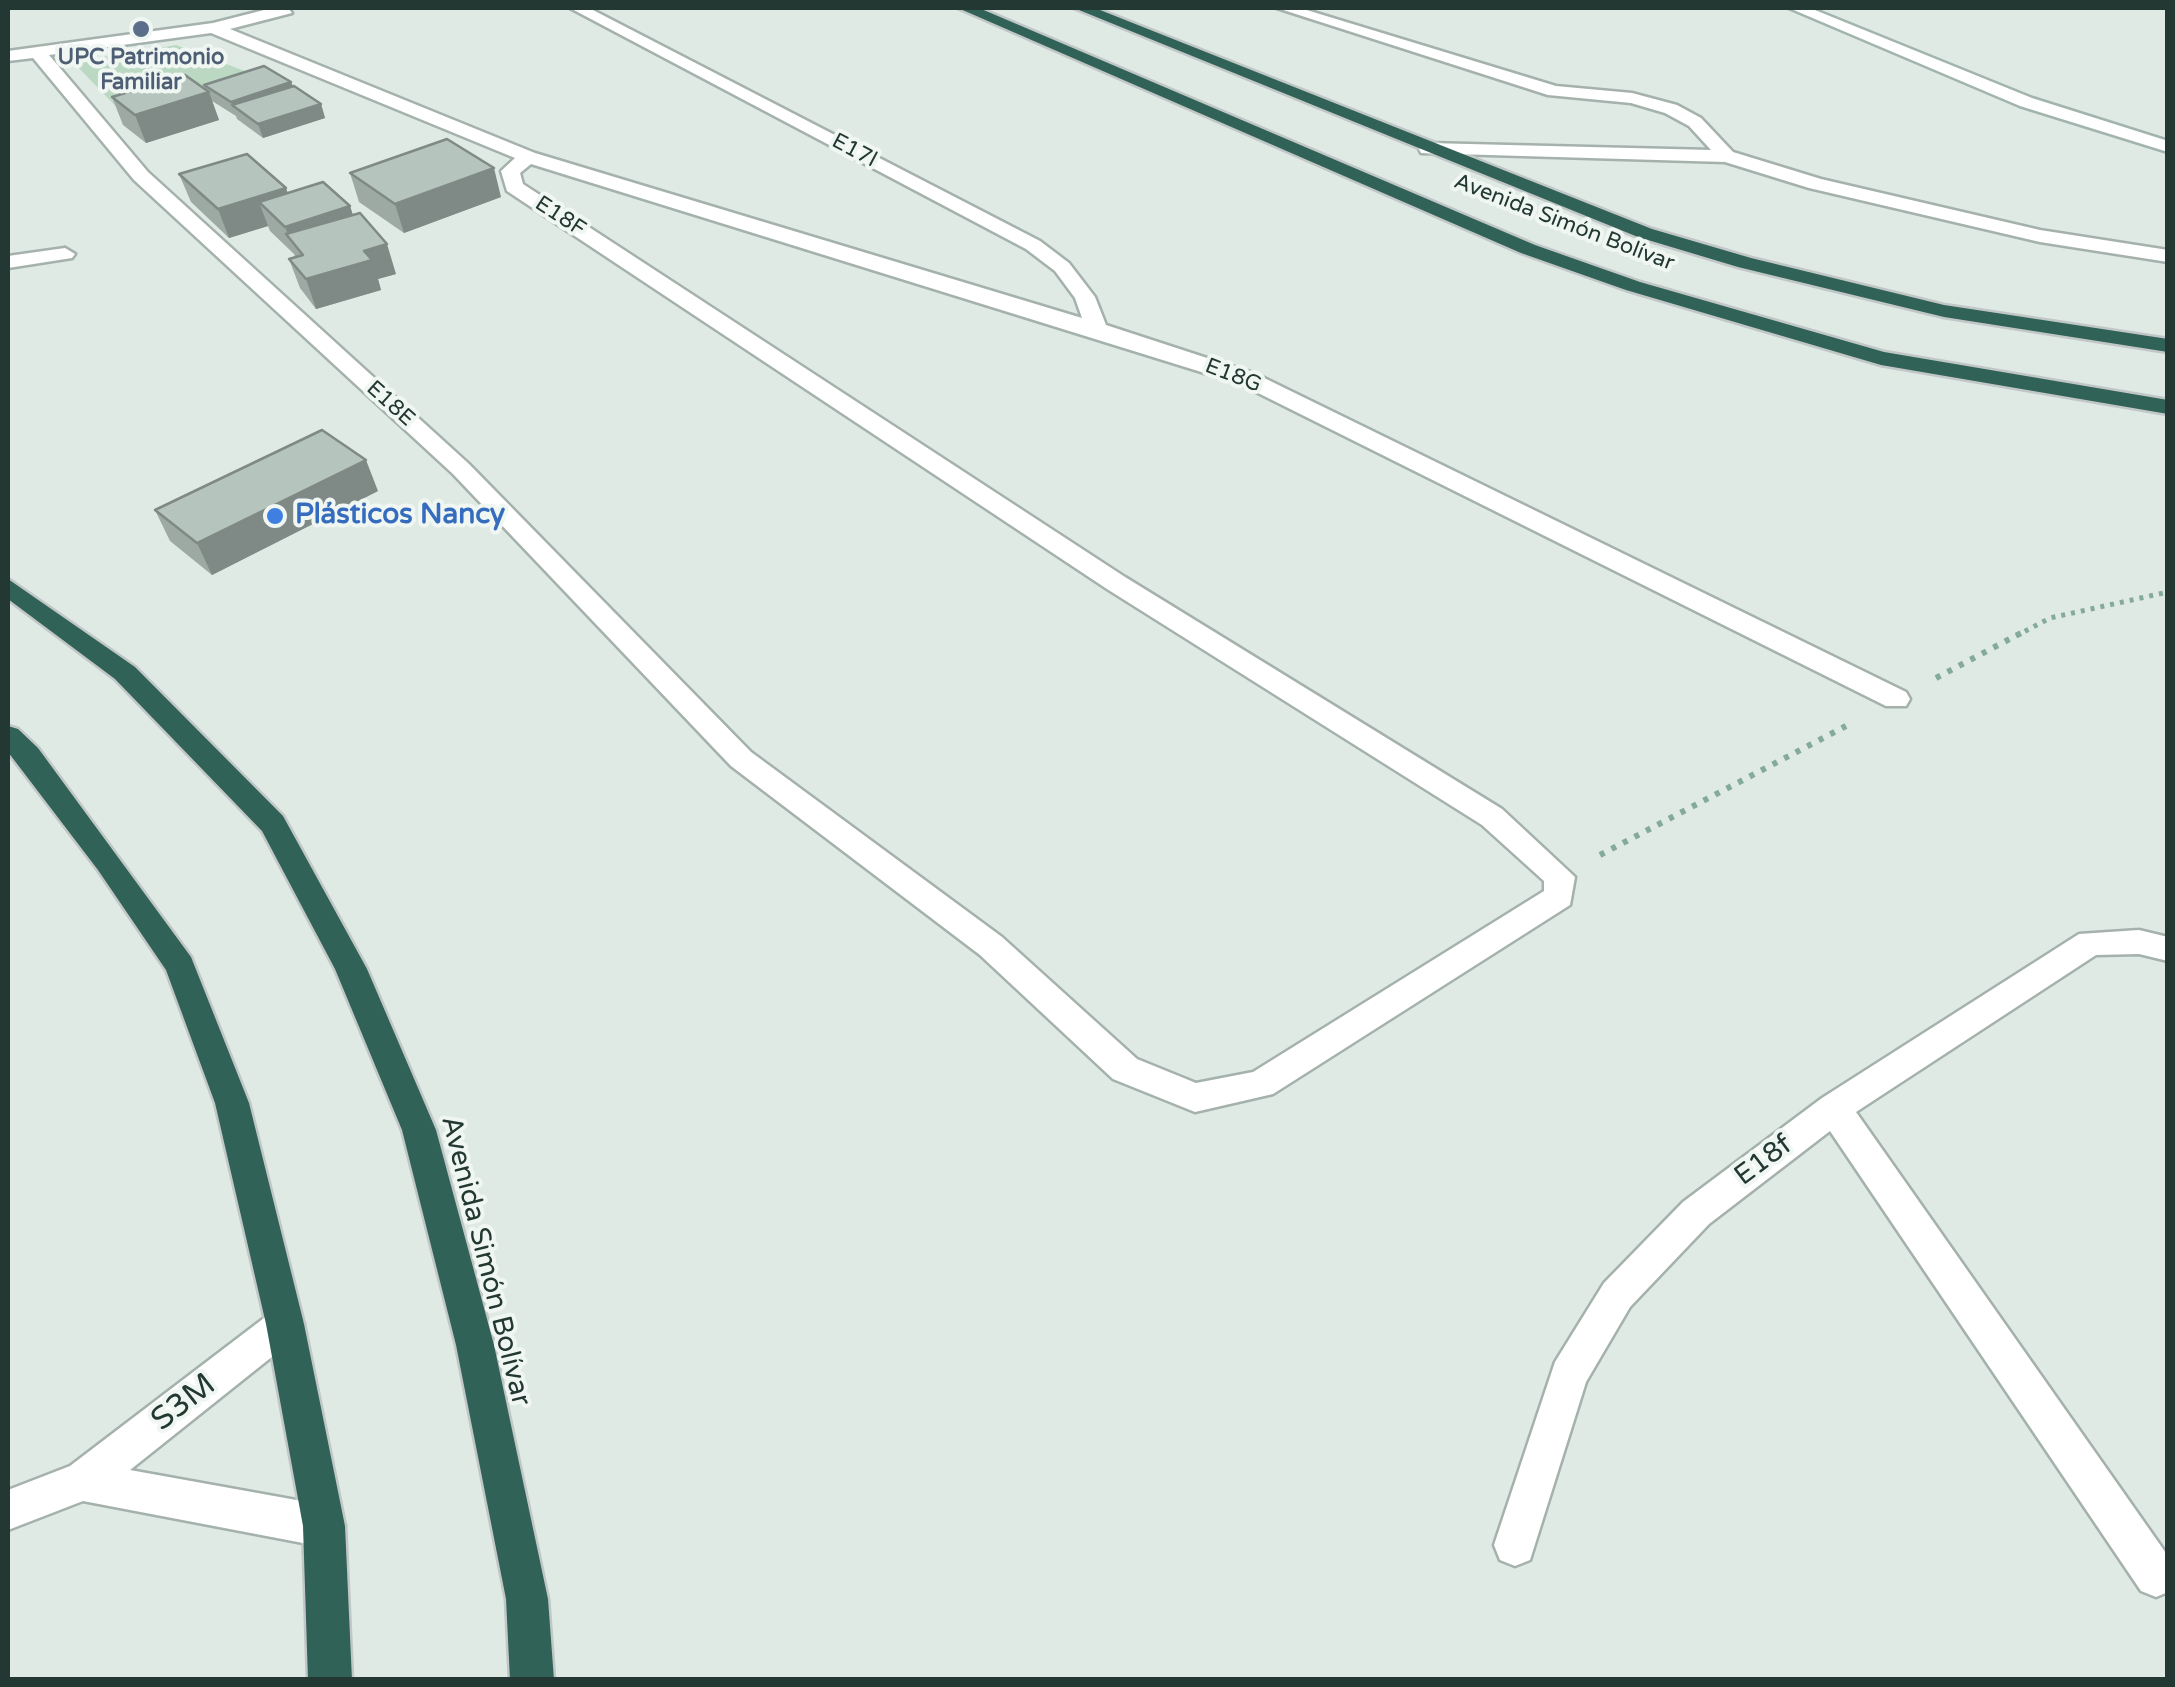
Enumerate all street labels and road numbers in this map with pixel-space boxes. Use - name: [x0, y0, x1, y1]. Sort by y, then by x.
- street label: E17l: [827, 128, 881, 174]
- street label: Avenida Simón Bolívar: [1450, 169, 1678, 277]
- street label: E18F: [530, 191, 590, 243]
- street label: E18G: [1201, 353, 1265, 399]
- street label: E18E: [360, 376, 420, 432]
- street label: Avenida Simón Bolívar: [433, 1113, 537, 1409]
- street label: E18f: [1728, 1128, 1800, 1194]
- street label: S3M: [144, 1366, 224, 1440]

